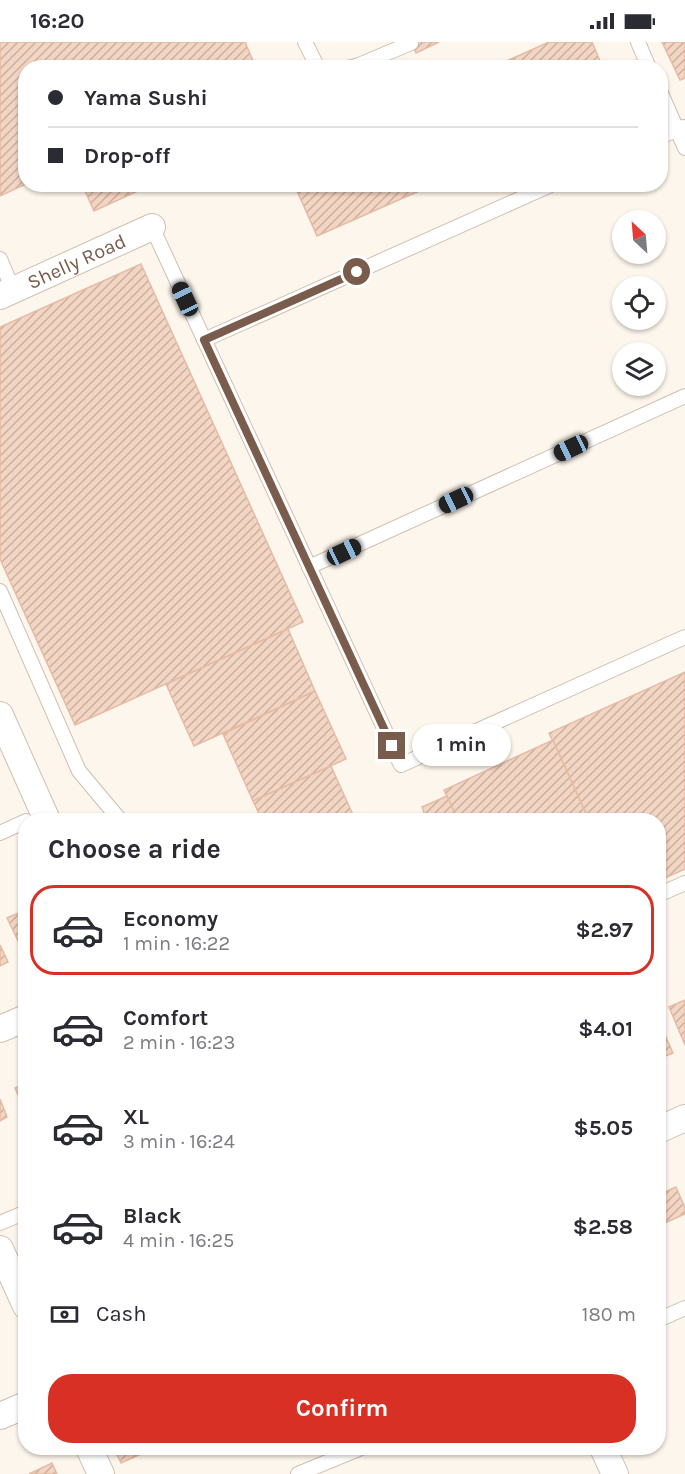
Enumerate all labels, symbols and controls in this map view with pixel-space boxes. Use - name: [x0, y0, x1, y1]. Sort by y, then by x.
- text: 16:20: [30, 8, 84, 34]
- text: Yama Sushi: [84, 85, 208, 111]
- text: Drop-off: [84, 143, 170, 169]
- north arrow: [612, 210, 666, 264]
- map controls: [612, 210, 666, 396]
- street label: Shelly Road: [24, 229, 129, 294]
- route start: [343, 258, 370, 285]
- button: locate: [612, 276, 666, 330]
- car: [169, 279, 201, 319]
- button: layers: [612, 342, 666, 396]
- car: [551, 432, 591, 464]
- car: [436, 484, 476, 516]
- car: [324, 536, 364, 568]
- callout: 1 min: [413, 725, 512, 767]
- route end: [378, 732, 405, 759]
- text: 1 min: [436, 733, 487, 756]
- text: Choose a ride: [48, 833, 221, 865]
- icon: car: [51, 903, 105, 957]
- text: Economy: [123, 906, 218, 932]
- text: $2.97: [575, 917, 633, 943]
- text: 1 min · 16:22: [123, 932, 230, 955]
- icon: car: [51, 1002, 105, 1056]
- text: Comfort: [123, 1005, 208, 1031]
- text: $4.01: [578, 1016, 633, 1042]
- text: 2 min · 16:23: [123, 1031, 235, 1054]
- icon: car: [51, 1101, 105, 1155]
- text: XL: [123, 1104, 149, 1130]
- text: $5.05: [574, 1115, 633, 1141]
- text: 3 min · 16:24: [123, 1130, 235, 1153]
- icon: car: [51, 1200, 105, 1254]
- text: Black: [123, 1203, 182, 1229]
- text: $2.58: [573, 1214, 633, 1240]
- text: 4 min · 16:25: [123, 1229, 234, 1252]
- icon: cash: [48, 1298, 81, 1331]
- text: Cash: [96, 1301, 146, 1327]
- text: 180 m: [582, 1303, 636, 1326]
- button: Confirm: [48, 1374, 636, 1443]

